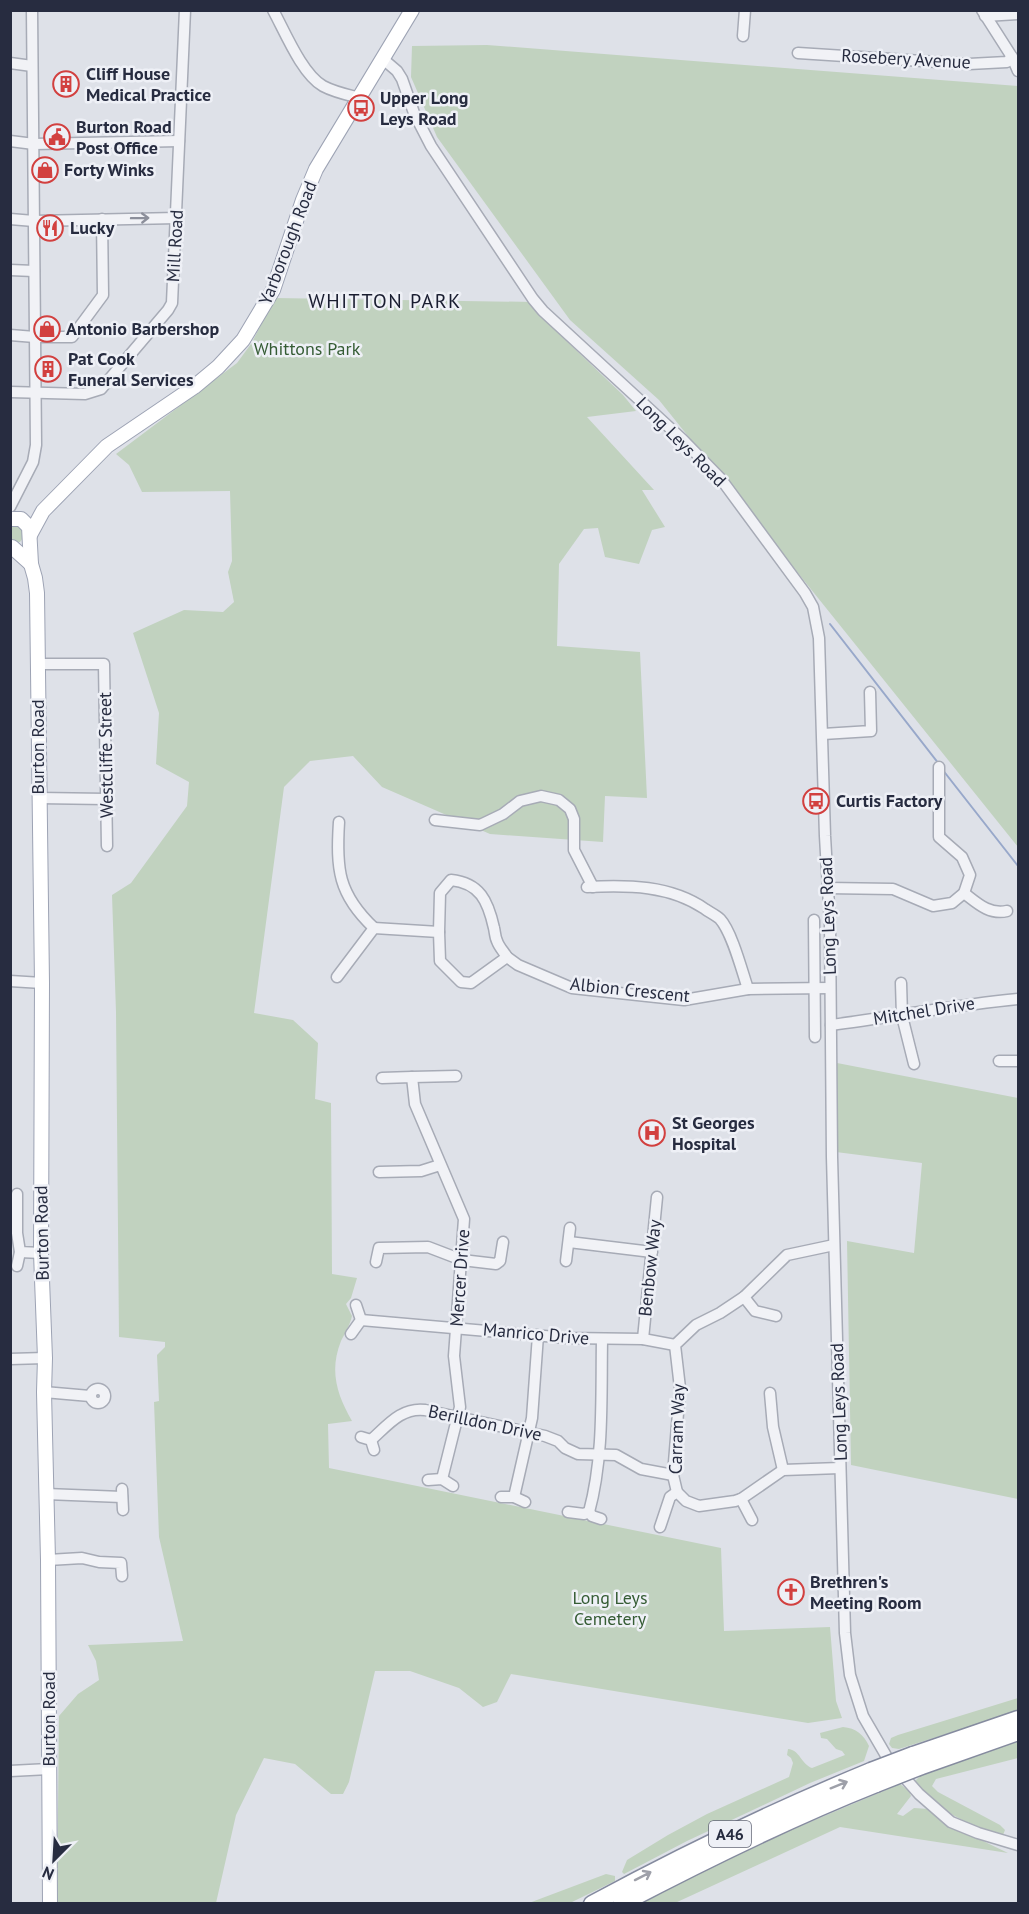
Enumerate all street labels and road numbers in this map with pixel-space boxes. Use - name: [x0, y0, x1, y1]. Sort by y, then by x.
- street label: Rosebery Avenue: [841, 44, 971, 73]
- street label: Yarborough Road: [253, 178, 322, 308]
- street label: Mill Road: [161, 209, 188, 283]
- street label: Long Leys Road: [631, 392, 731, 492]
- street label: Westcliffe Street: [93, 692, 118, 818]
- street label: Burton Road: [26, 699, 49, 795]
- street label: Long Leys Road: [814, 857, 841, 975]
- street label: Albion Crescent: [569, 972, 691, 1007]
- street label: Mitchel Drive: [872, 991, 976, 1030]
- street label: Burton Road: [29, 1185, 54, 1281]
- street label: Benbow Way: [633, 1218, 666, 1318]
- street label: Mercer Drive: [445, 1228, 474, 1327]
- street label: Manrico Drive: [482, 1317, 590, 1350]
- street label: Long Leys Road: [825, 1343, 852, 1461]
- street label: Carram Way: [663, 1383, 690, 1475]
- street label: Berilldon Drive: [426, 1399, 544, 1446]
- street label: Burton Road: [37, 1671, 60, 1767]
- road number: A46: [709, 1821, 751, 1847]

